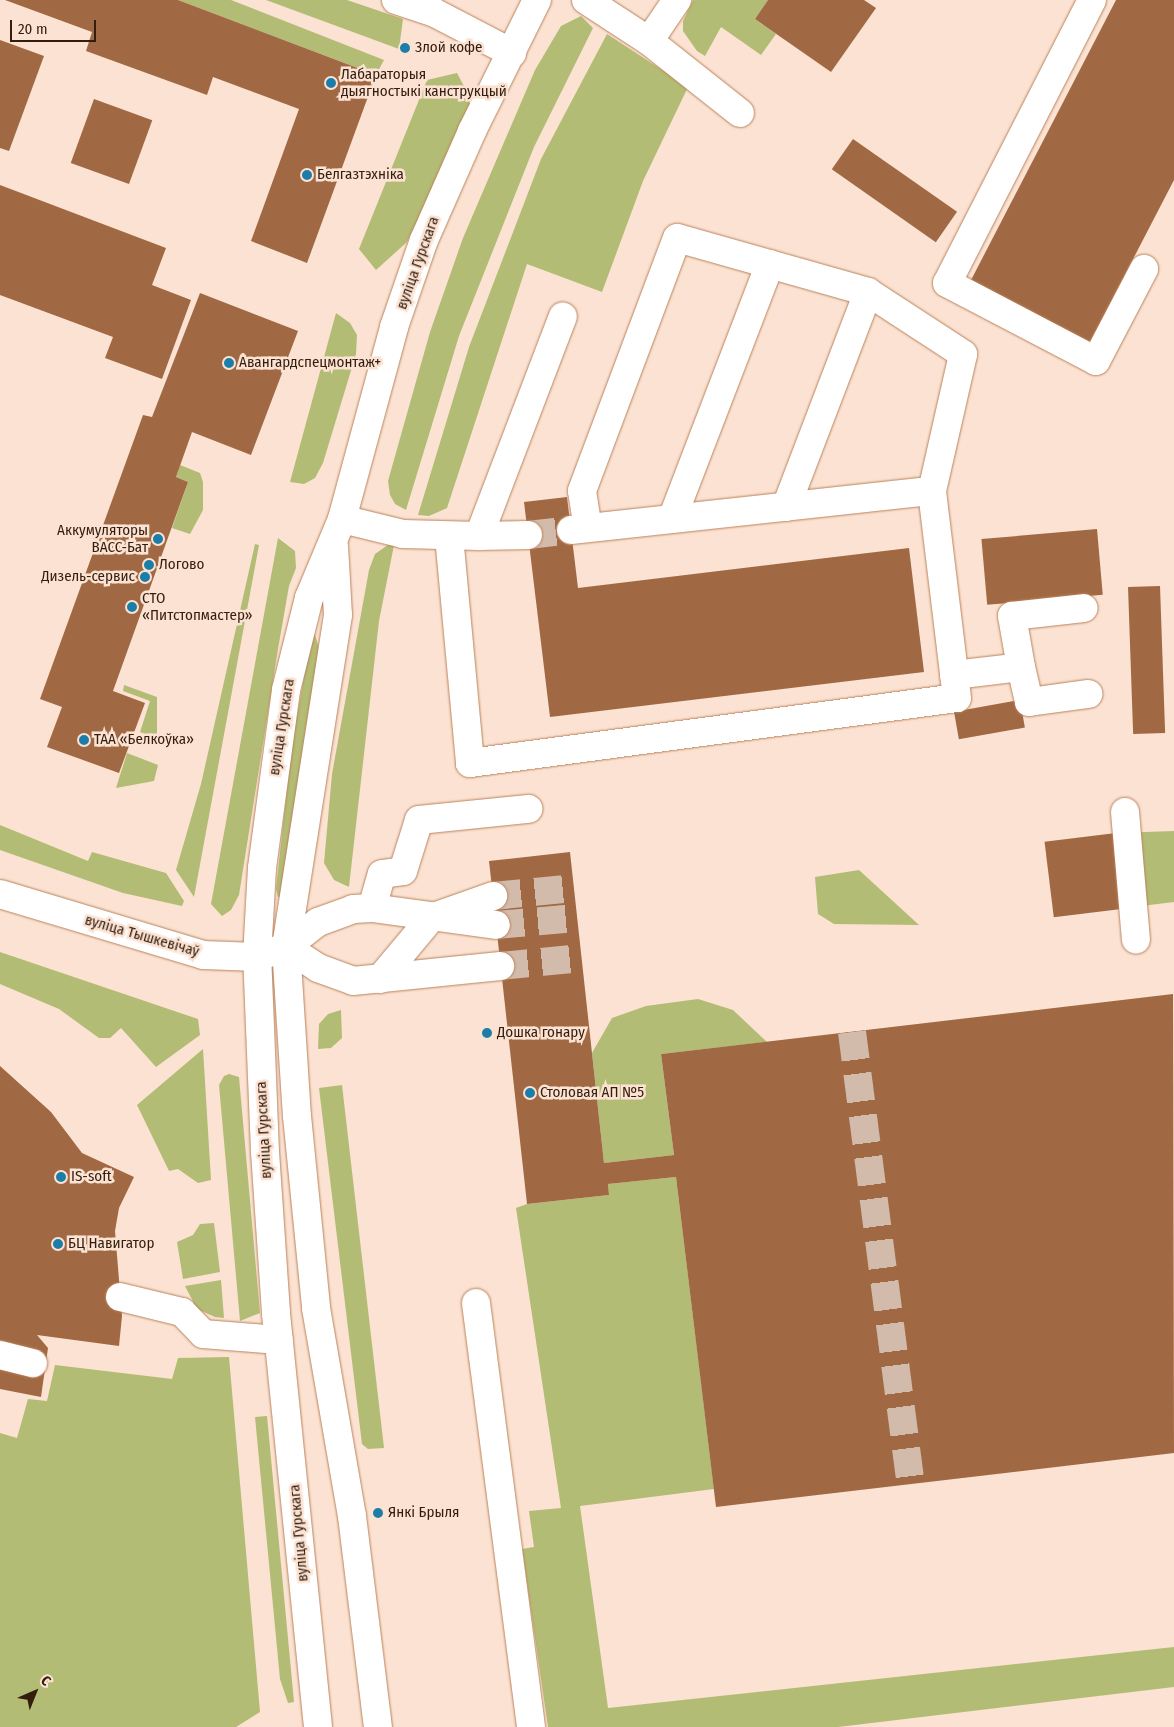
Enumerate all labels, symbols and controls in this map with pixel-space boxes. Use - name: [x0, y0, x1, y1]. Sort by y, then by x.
- scale bar: [12, 10, 99, 42]
- text: 20 m: [18, 20, 48, 38]
- place label: Злой кофе: [415, 39, 483, 57]
- marker: Злой кофе: [399, 42, 411, 54]
- place label: Лабараторыя дыягностыкі канструкцый: [341, 65, 507, 100]
- marker: Лабараторыя дыягностыкі канструкцый: [325, 77, 337, 89]
- place label: Белгазтэхніка: [317, 166, 404, 184]
- marker: Белгазтэхніка: [301, 169, 313, 181]
- street label: вуліца Гурскага: [393, 214, 443, 312]
- place label: Авангардспецмонтаж+: [239, 354, 381, 372]
- marker: Авангардспецмонтаж+: [223, 357, 235, 369]
- place label: Аккумуляторы ВАСС-Бат: [57, 521, 148, 556]
- marker: Аккумуляторы ВАСС-Бат: [152, 533, 164, 545]
- place label: Логово: [159, 556, 204, 574]
- marker: Логово: [143, 559, 155, 571]
- place label: Дизель-сервис: [41, 568, 135, 586]
- marker: Дизель-сервис: [139, 571, 151, 583]
- place label: СТО «Питстопмастер»: [142, 589, 253, 624]
- marker: СТО «Питстопмастер»: [126, 601, 138, 613]
- street label: вуліца Гурскага: [265, 677, 299, 777]
- place label: ТАА «Белкоўка»: [94, 731, 194, 749]
- marker: ТАА «Белкоўка»: [78, 734, 90, 746]
- street label: вуліца Тышкевічаў: [83, 911, 201, 961]
- place label: Дошка гонару: [497, 1024, 585, 1042]
- marker: Дошка гонару: [481, 1027, 493, 1039]
- street label: вуліца Гурскага: [252, 1081, 276, 1179]
- place label: Столовая АП №5: [540, 1084, 644, 1102]
- marker: Столовая АП №5: [524, 1087, 536, 1099]
- place label: IS-soft: [71, 1168, 112, 1186]
- marker: IS-soft: [55, 1171, 67, 1183]
- place label: БЦ Навигатор: [68, 1235, 154, 1253]
- marker: БЦ Навигатор: [52, 1238, 64, 1250]
- street label: вуліца Гурскага: [286, 1484, 312, 1582]
- place label: Янкі Брыля: [388, 1504, 460, 1522]
- marker: Янкі Брыля: [372, 1507, 384, 1519]
- north arrow: [10, 1667, 60, 1717]
- text: С: [37, 1672, 54, 1690]

